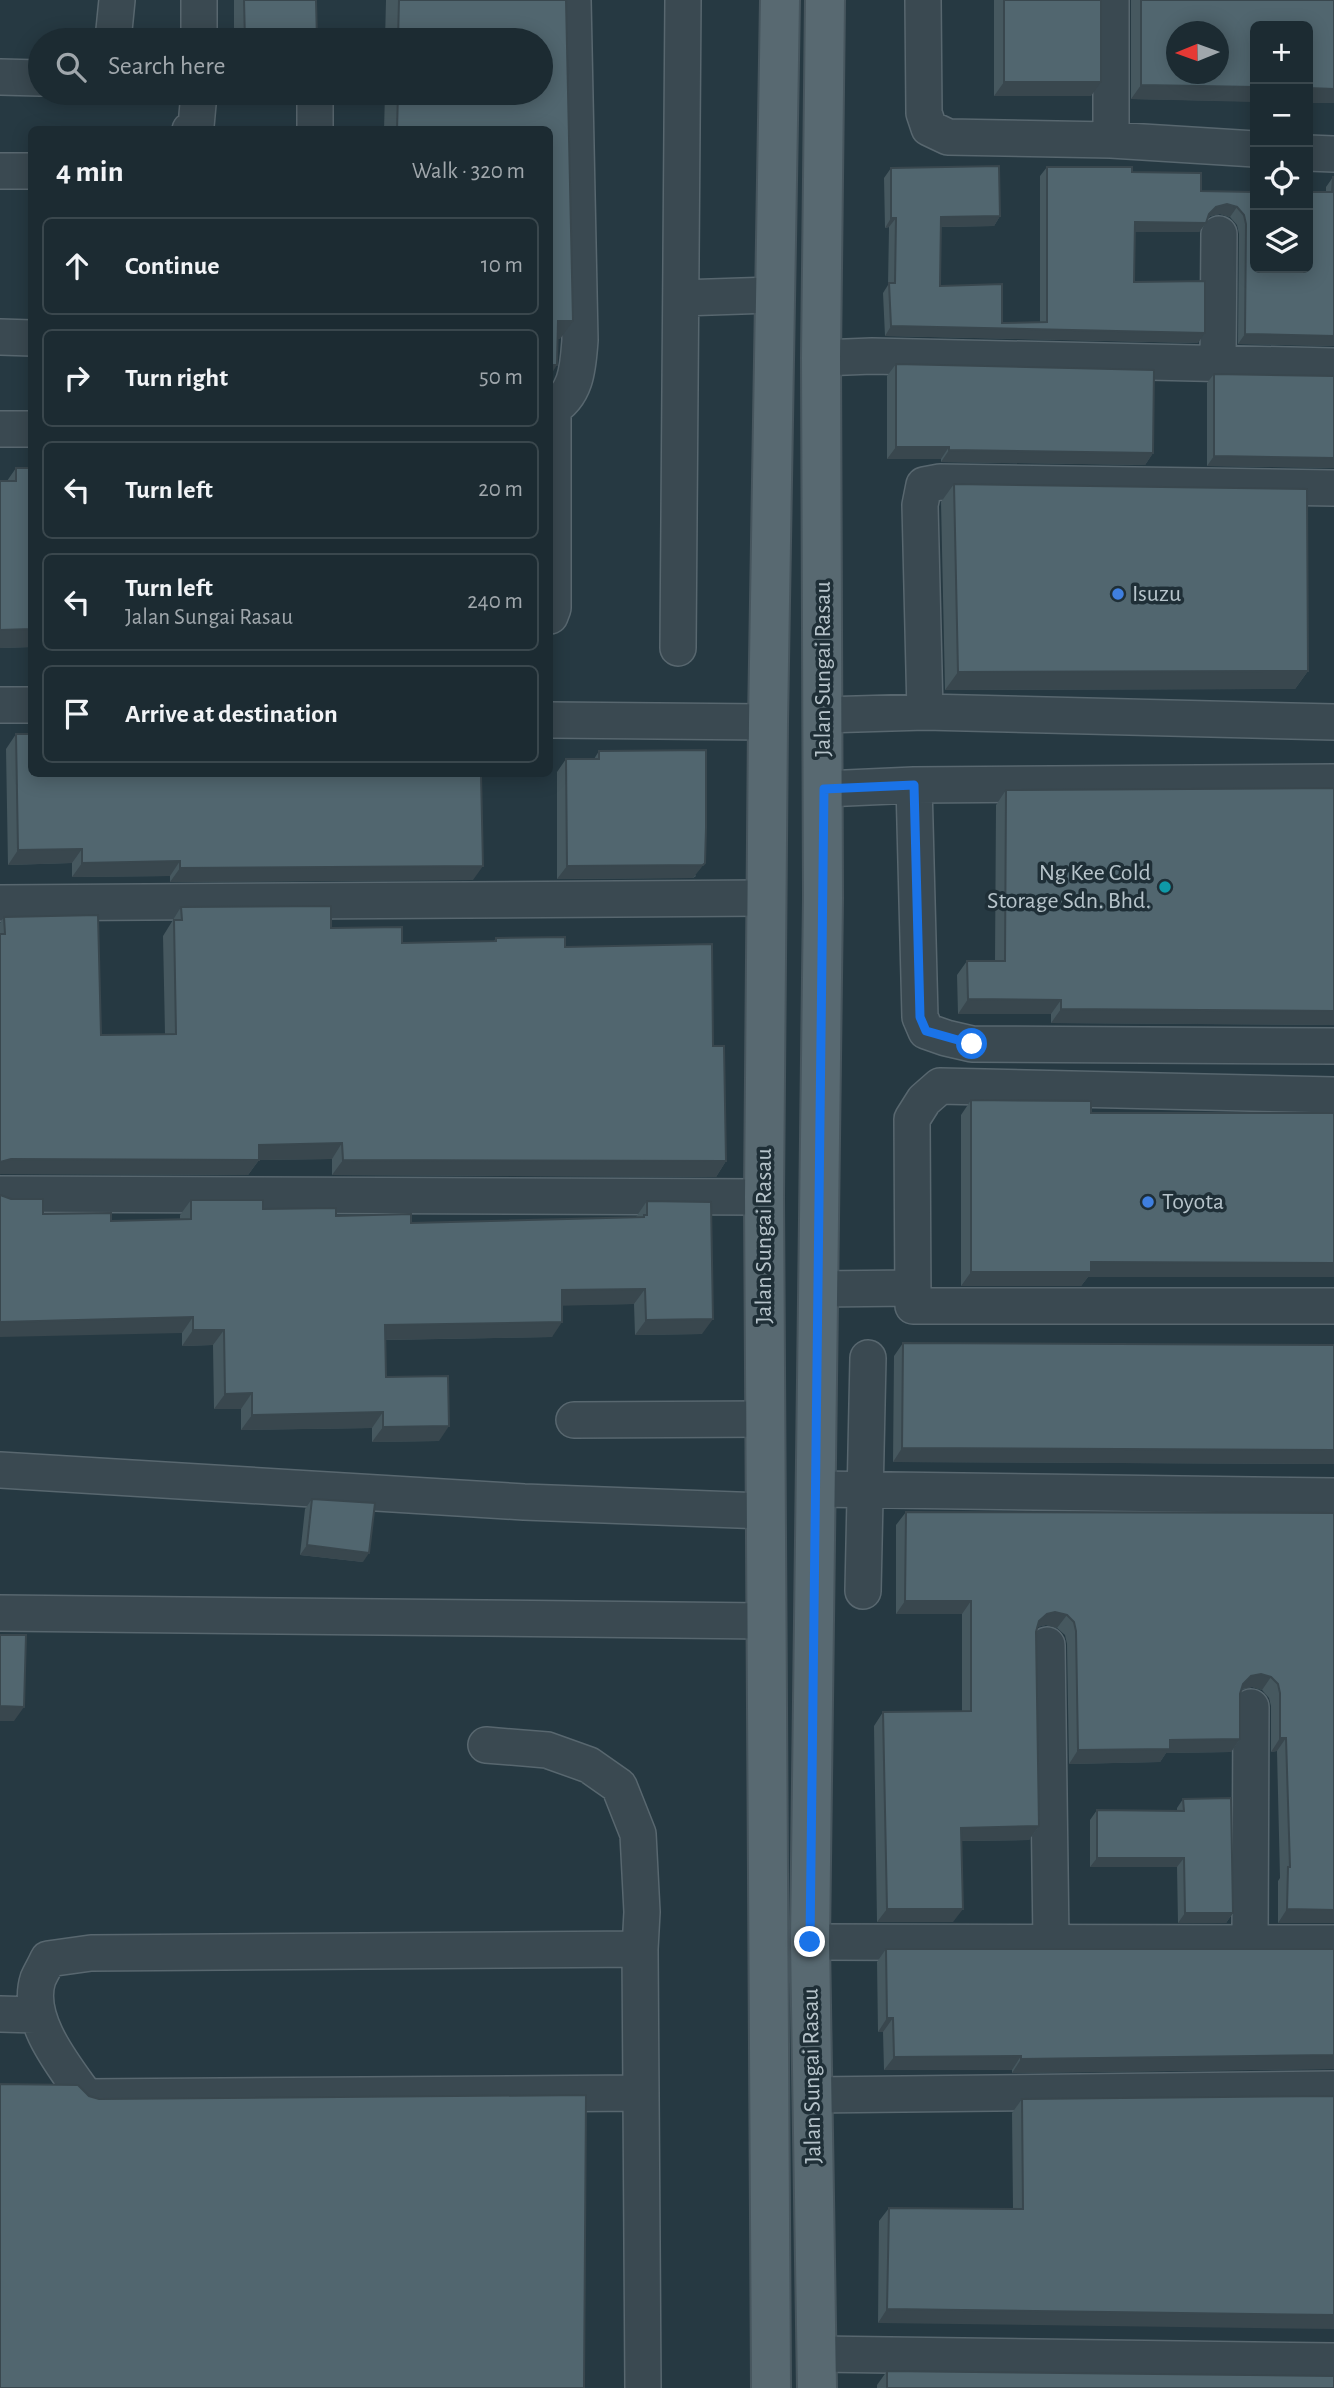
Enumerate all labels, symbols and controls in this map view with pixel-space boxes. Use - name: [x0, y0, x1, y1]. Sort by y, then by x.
- north arrow: [1166, 21, 1229, 84]
- map controls: [1250, 21, 1313, 273]
- button: +: [1250, 21, 1313, 84]
- search box: [28, 28, 553, 105]
- icon: search: [52, 48, 90, 86]
- text: Search here: [108, 53, 226, 79]
- button: −: [1250, 84, 1313, 147]
- button: locate: [1250, 147, 1313, 210]
- text: 4 min: [56, 157, 124, 187]
- text: Walk · 320 m: [412, 160, 525, 183]
- button: layers: [1250, 210, 1313, 273]
- icon: ahead: [58, 247, 96, 285]
- text: Continue: [125, 253, 220, 279]
- text: 10 m: [481, 254, 523, 277]
- icon: right: [58, 359, 96, 397]
- text: Turn right: [125, 365, 228, 391]
- text: 50 m: [479, 366, 523, 389]
- icon: left: [58, 471, 96, 509]
- text: Turn left: [125, 477, 213, 503]
- text: 20 m: [478, 478, 523, 501]
- text: Turn left: [125, 575, 213, 601]
- street label: Jalan Sungai Rasau: [811, 581, 835, 757]
- place label: Isuzu: [1132, 582, 1181, 606]
- icon: left: [58, 583, 96, 621]
- marker: Isuzu: [1110, 586, 1126, 602]
- text: 240 m: [467, 590, 523, 613]
- text: Jalan Sungai Rasau: [125, 606, 293, 629]
- icon: arrive: [58, 695, 96, 733]
- text: Arrive at destination: [125, 701, 338, 727]
- place label: Ng Kee Cold Storage Sdn. Bhd.: [987, 861, 1151, 913]
- marker: Ng Kee Cold Storage Sdn. Bhd.: [1157, 879, 1173, 895]
- route start: [956, 1028, 987, 1059]
- street label: Jalan Sungai Rasau: [752, 1148, 776, 1324]
- place label: Toyota: [1162, 1190, 1224, 1214]
- marker: Toyota: [1140, 1194, 1156, 1210]
- route end: [794, 1926, 825, 1957]
- street label: Jalan Sungai Rasau: [798, 1988, 826, 2164]

